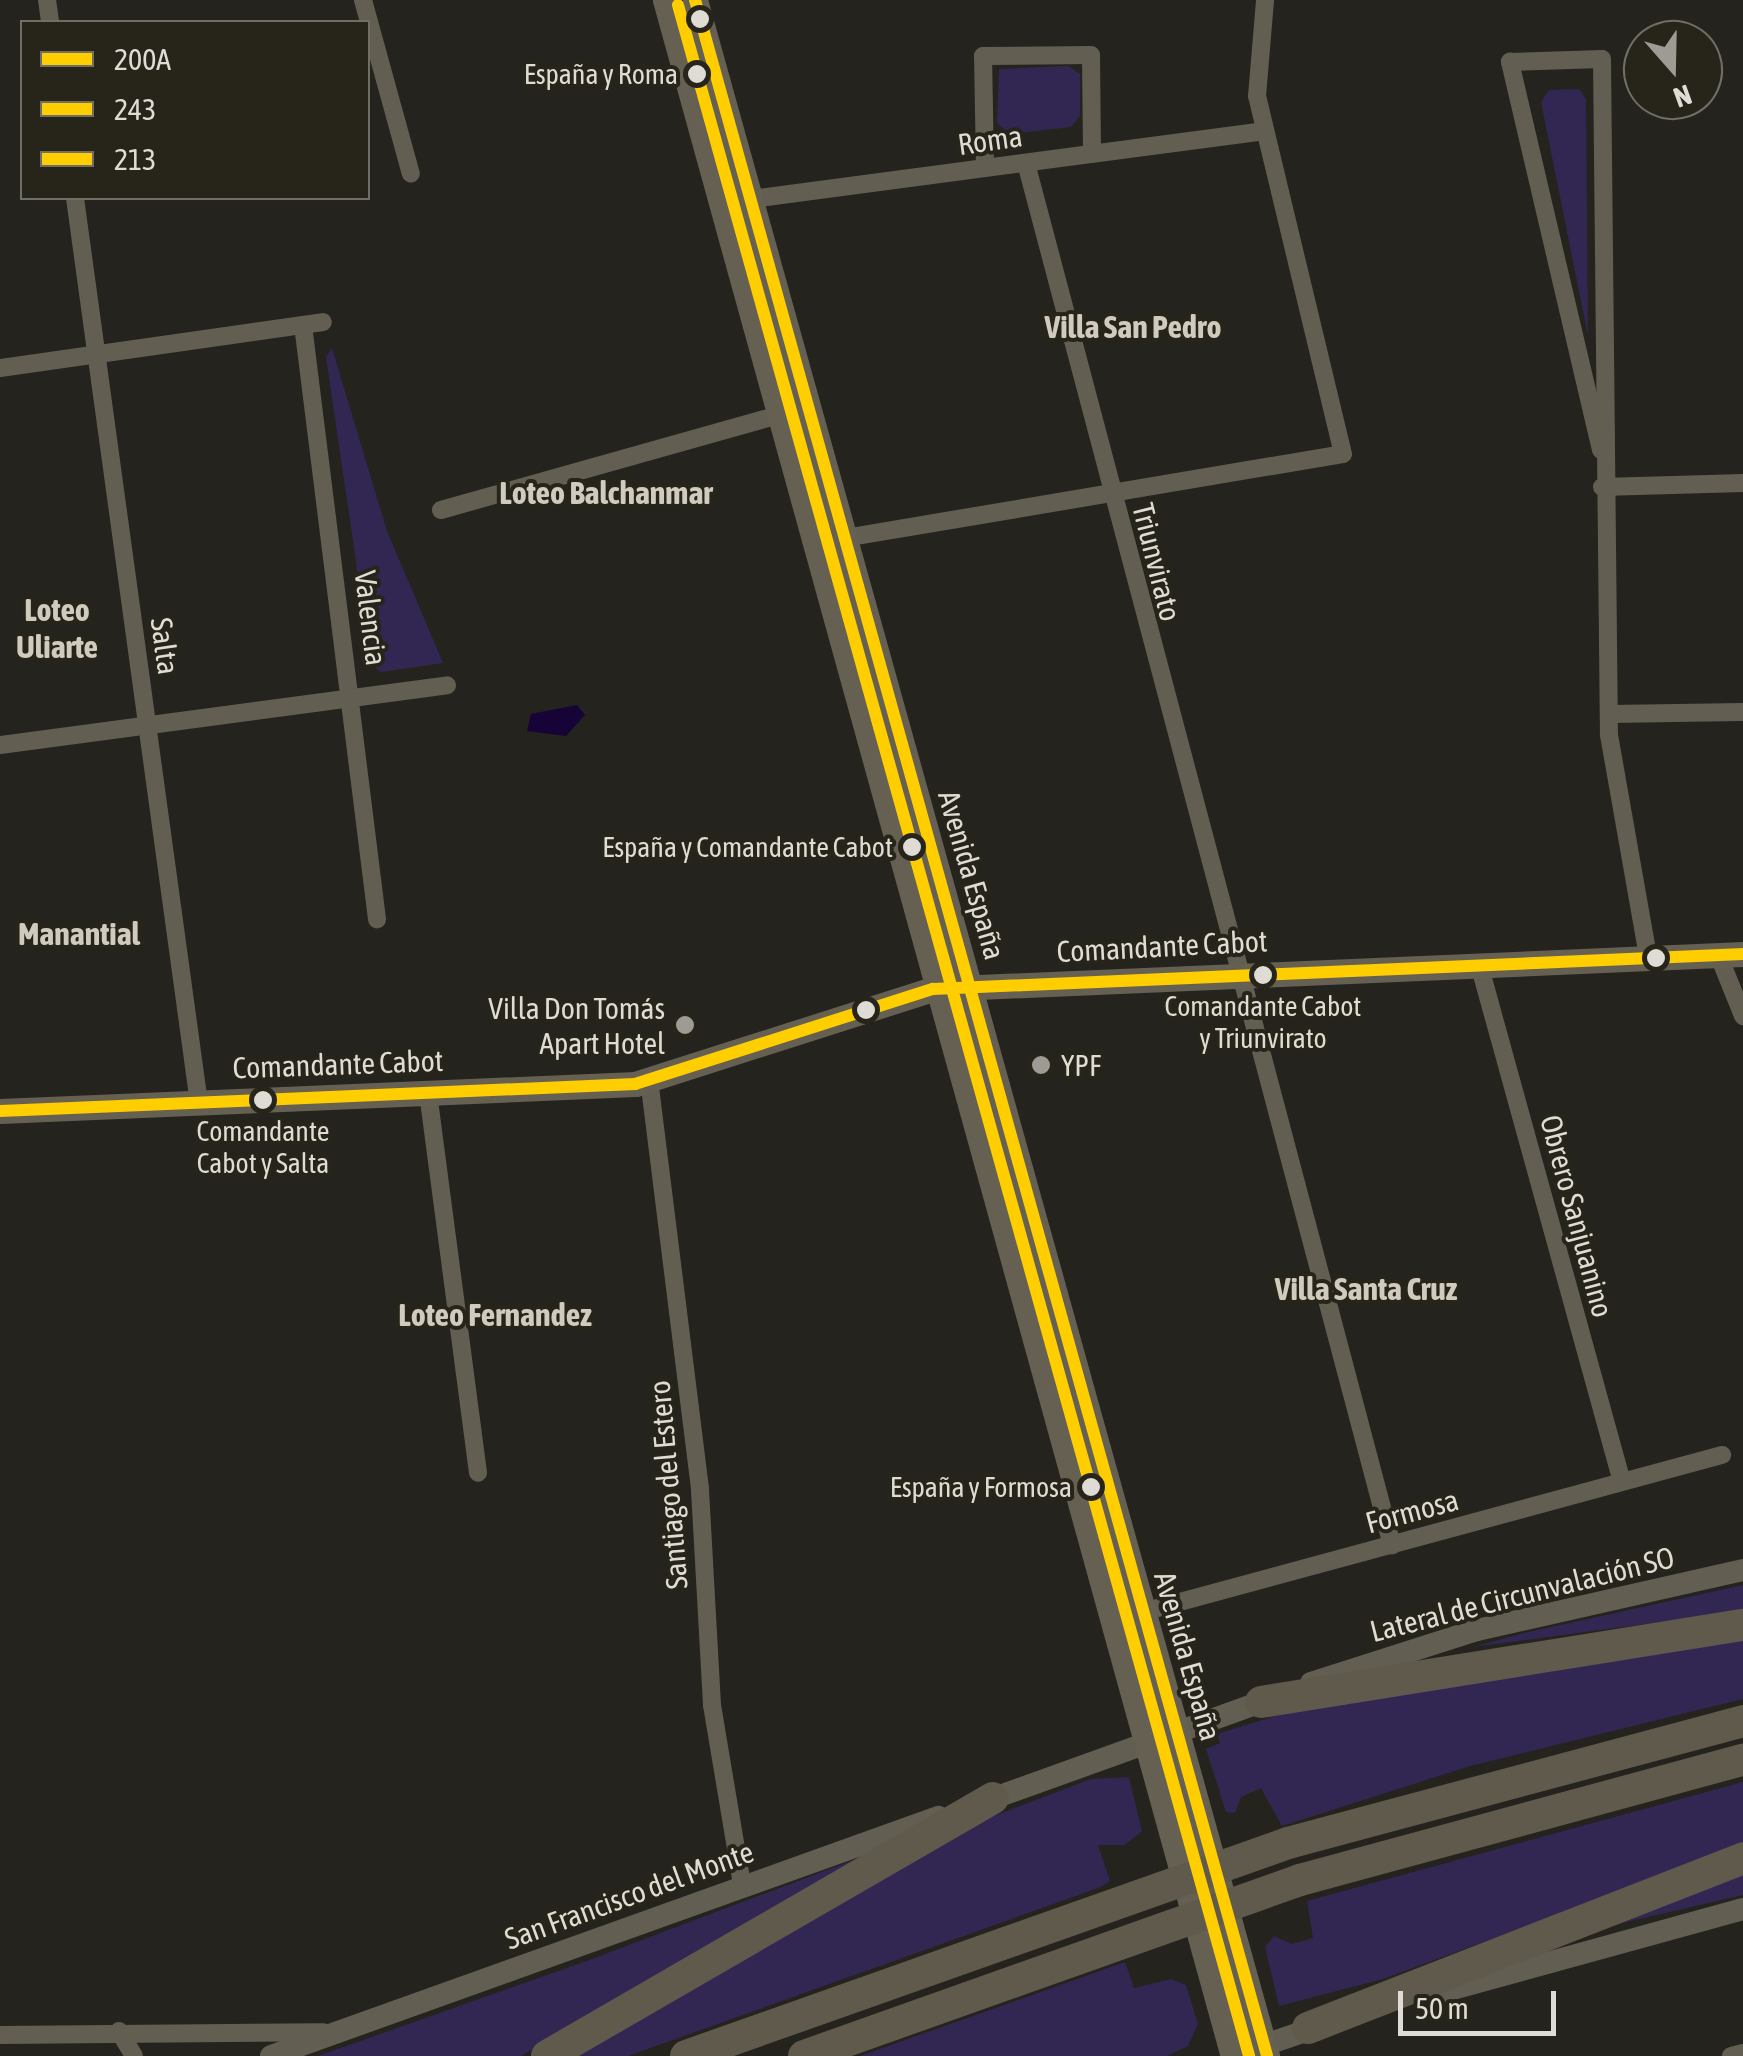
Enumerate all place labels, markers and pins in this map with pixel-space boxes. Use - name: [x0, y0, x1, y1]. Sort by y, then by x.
- unlabelled marker: [690, 9, 710, 29]
- place label: España y Roma: [524, 57, 678, 91]
- marker: España y Roma: [687, 64, 707, 84]
- place label: España y Comandante Cabot: [602, 830, 893, 864]
- marker: España y Comandante Cabot: [902, 837, 922, 857]
- unlabelled marker: [1646, 948, 1666, 968]
- marker: Comandante Cabot y Triunvirato: [1253, 965, 1273, 985]
- place label: Comandante Cabot y Triunvirato: [1165, 989, 1361, 1055]
- place label: Villa Don Tomás Apart Hotel: [488, 990, 665, 1060]
- unlabelled marker: [856, 1000, 876, 1020]
- marker: Villa Don Tomás Apart Hotel: [674, 1014, 696, 1036]
- place label: YPF: [1061, 1047, 1101, 1083]
- marker: YPF: [1030, 1054, 1052, 1076]
- marker: Comandante Cabot y Salta: [253, 1090, 273, 1110]
- place label: Comandante Cabot y Salta: [197, 1114, 329, 1180]
- place label: España y Formosa: [890, 1470, 1072, 1504]
- marker: España y Formosa: [1081, 1477, 1101, 1497]

